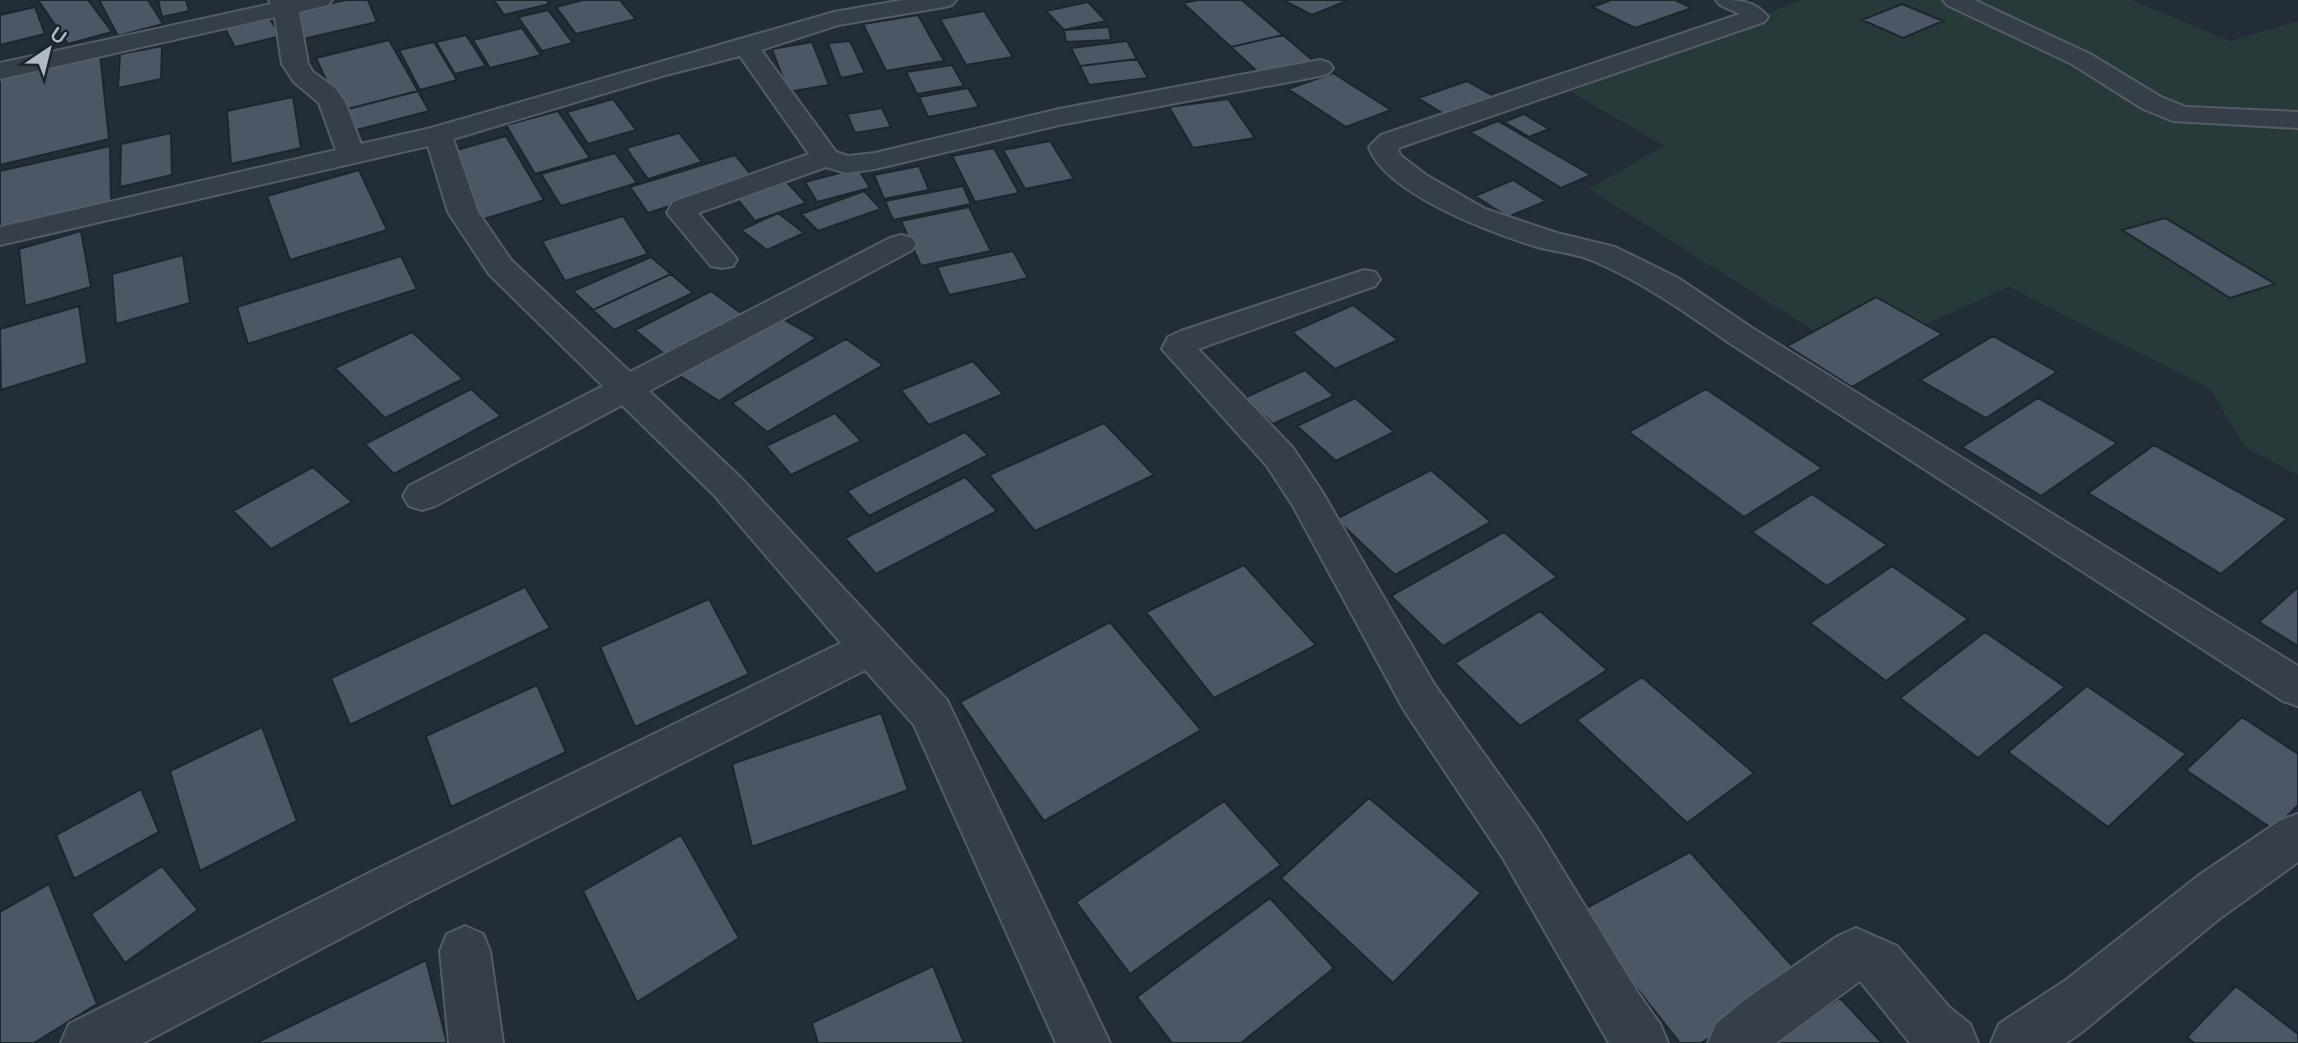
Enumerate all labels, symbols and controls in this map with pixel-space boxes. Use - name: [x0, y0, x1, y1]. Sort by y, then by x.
- north arrow: [14, 14, 84, 84]
- text: U: [46, 23, 70, 49]

